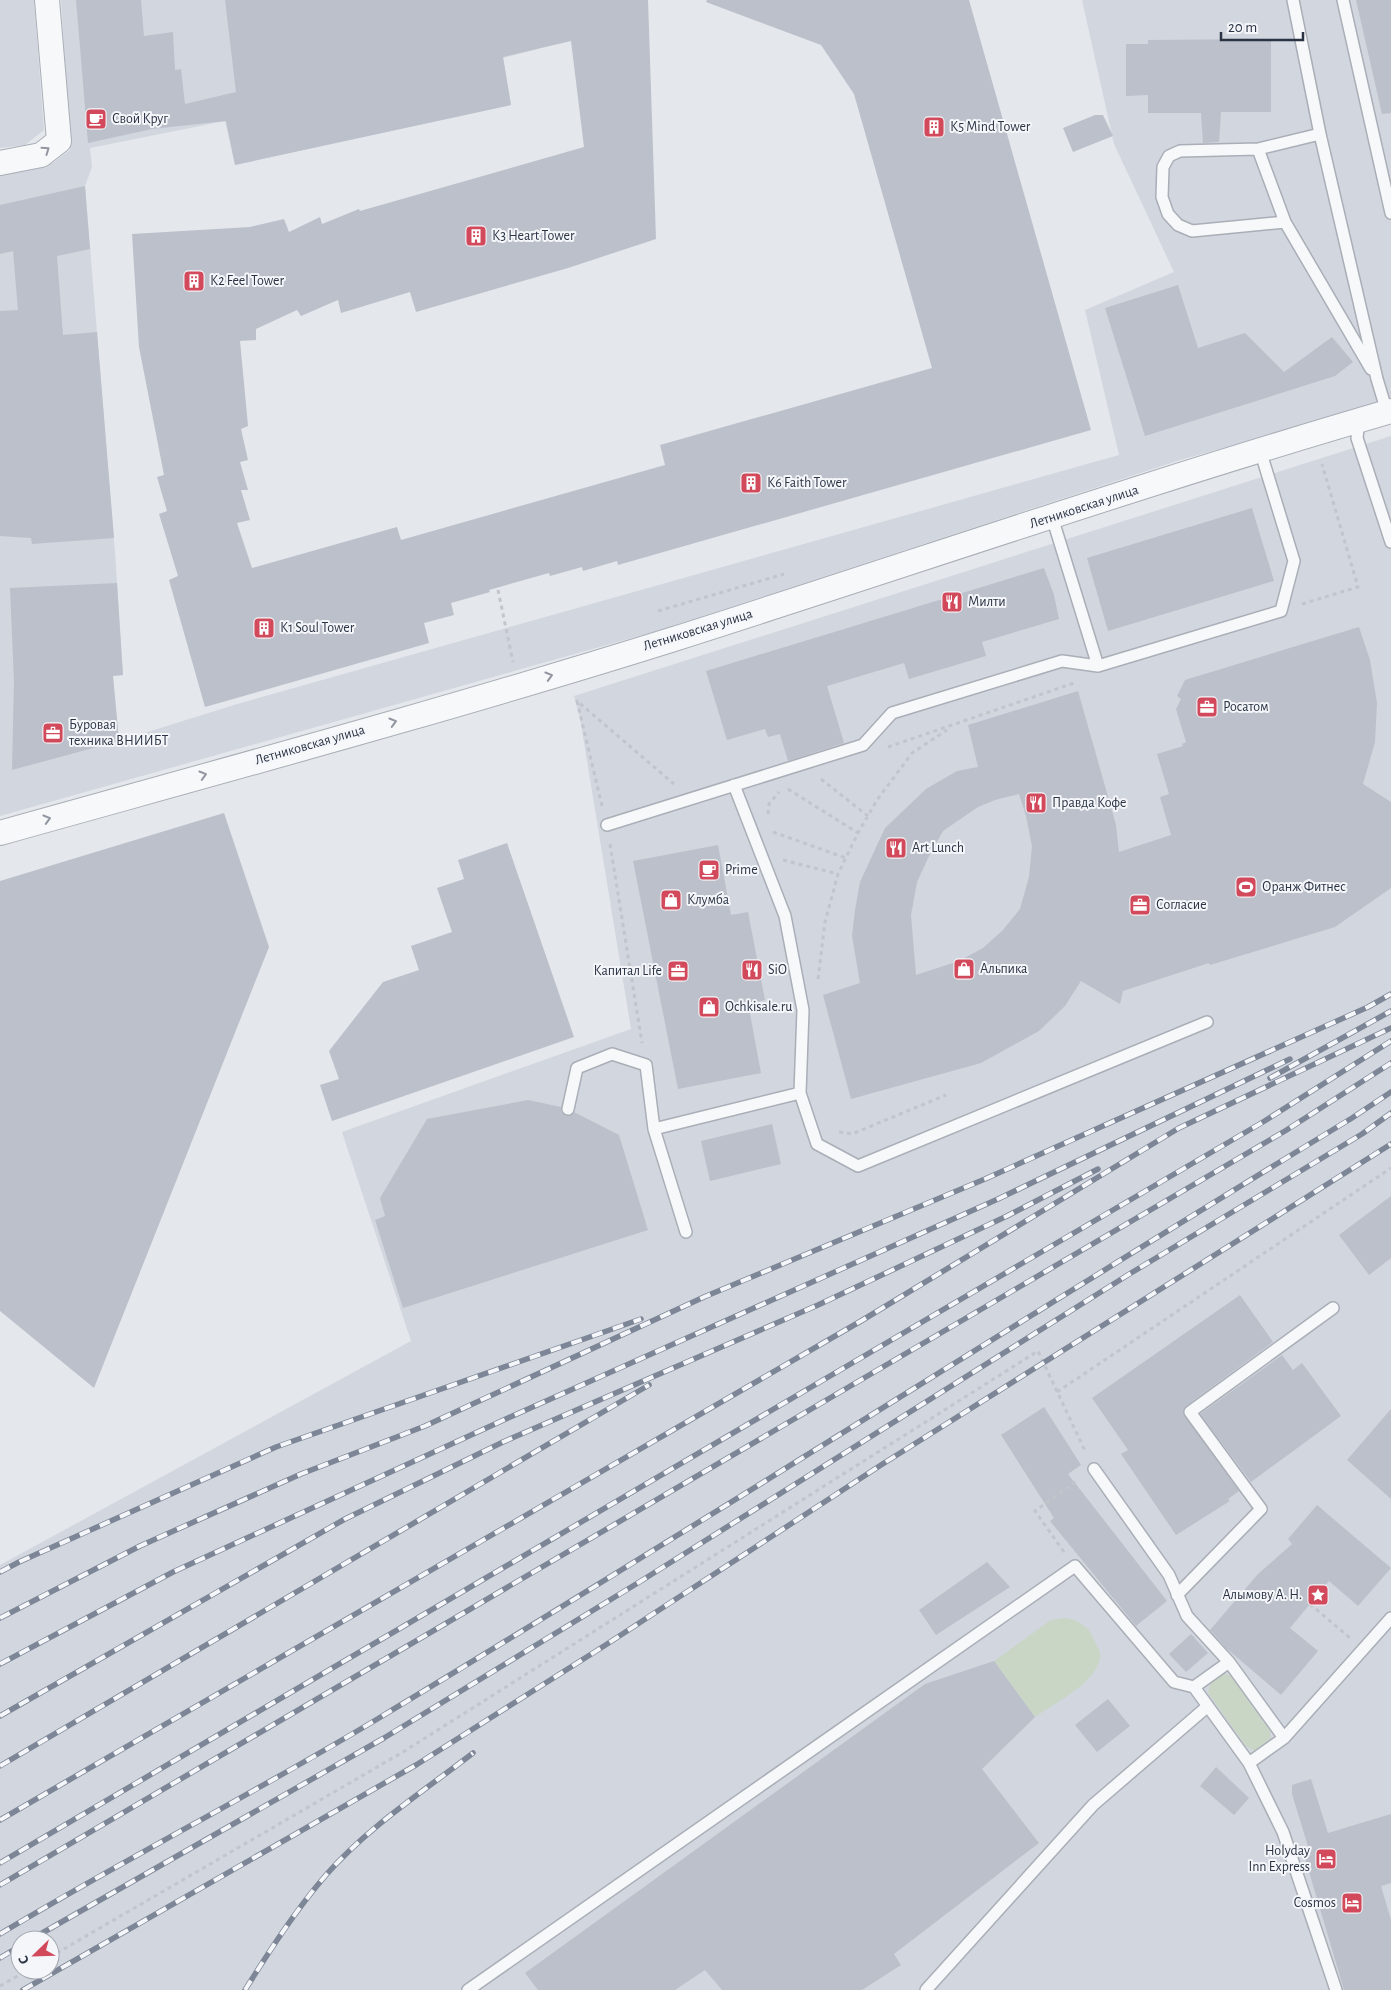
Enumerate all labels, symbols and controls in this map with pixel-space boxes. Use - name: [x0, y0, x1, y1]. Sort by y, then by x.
- scale bar: [1221, 10, 1304, 42]
- text: 20 m: [1228, 20, 1257, 35]
- cafe icon: Свой Круг: [84, 107, 108, 131]
- place label: Свой Круг: [112, 112, 168, 126]
- building icon: К5 Mind Tower: [922, 115, 946, 139]
- place label: К5 Mind Tower: [950, 120, 1031, 134]
- one-way arrow: [41, 147, 50, 156]
- building icon: К3 Heart Tower: [464, 224, 488, 248]
- place label: К3 Heart Tower: [492, 229, 575, 243]
- building icon: К2 Feel Tower: [182, 269, 206, 293]
- place label: К2 Feel Tower: [210, 274, 284, 288]
- building icon: К6 Faith Tower: [739, 471, 763, 495]
- place label: К6 Faith Tower: [767, 476, 847, 490]
- street label: Летниковская улица: [1028, 483, 1141, 531]
- restaurant icon: Милти: [940, 590, 964, 614]
- place label: Милти: [968, 595, 1006, 609]
- street label: Летниковская улица: [642, 607, 755, 653]
- building icon: К1 Soul Tower: [252, 616, 276, 640]
- place label: К1 Soul Tower: [280, 621, 355, 635]
- one-way arrow: [545, 671, 553, 681]
- office icon: Росатом: [1195, 695, 1219, 719]
- place label: Росатом: [1223, 700, 1269, 714]
- one-way arrow: [389, 717, 397, 727]
- place label: Буровая техника ВНИИБТ: [68, 718, 169, 748]
- office icon: Буровая техника ВНИИБТ: [41, 721, 65, 745]
- street label: Летниковская улица: [253, 722, 367, 767]
- one-way arrow: [199, 771, 207, 781]
- restaurant icon: Правда Кофе: [1024, 791, 1048, 815]
- place label: Правда Кофе: [1052, 796, 1126, 810]
- one-way arrow: [42, 815, 51, 825]
- restaurant icon: Art Lunch: [884, 836, 908, 860]
- place label: Art Lunch: [912, 841, 964, 855]
- cafe icon: Prime: [697, 858, 721, 882]
- place label: Prime: [725, 863, 758, 877]
- sports icon: Оранж Фитнес: [1234, 875, 1258, 899]
- place label: Оранж Фитнес: [1262, 880, 1346, 894]
- shop icon: Клумба: [659, 888, 683, 912]
- place label: Клумба: [687, 893, 730, 907]
- office icon: Согласие: [1128, 893, 1152, 917]
- place label: Согласие: [1156, 898, 1207, 912]
- shop icon: Альпика: [952, 957, 976, 981]
- restaurant icon: SiO: [740, 958, 764, 982]
- office icon: Капитал Life: [666, 959, 690, 983]
- place label: Альпика: [980, 962, 1028, 976]
- place label: SiO: [768, 963, 787, 977]
- place label: Капитал Life: [593, 964, 662, 978]
- shop icon: Ochkisale.ru: [697, 995, 721, 1019]
- place label: Ochkisale.ru: [725, 1000, 792, 1014]
- place icon: Алымову А. Н.: [1306, 1583, 1330, 1607]
- place label: Алымову А. Н.: [1222, 1588, 1302, 1602]
- place label: Holyday Inn Express: [1249, 1844, 1310, 1874]
- hotel icon: Holyday Inn Express: [1314, 1847, 1338, 1871]
- hotel icon: Cosmos: [1340, 1891, 1364, 1915]
- place label: Cosmos: [1294, 1896, 1336, 1910]
- north arrow: [10, 1930, 60, 1980]
- text: С: [16, 1953, 32, 1966]

